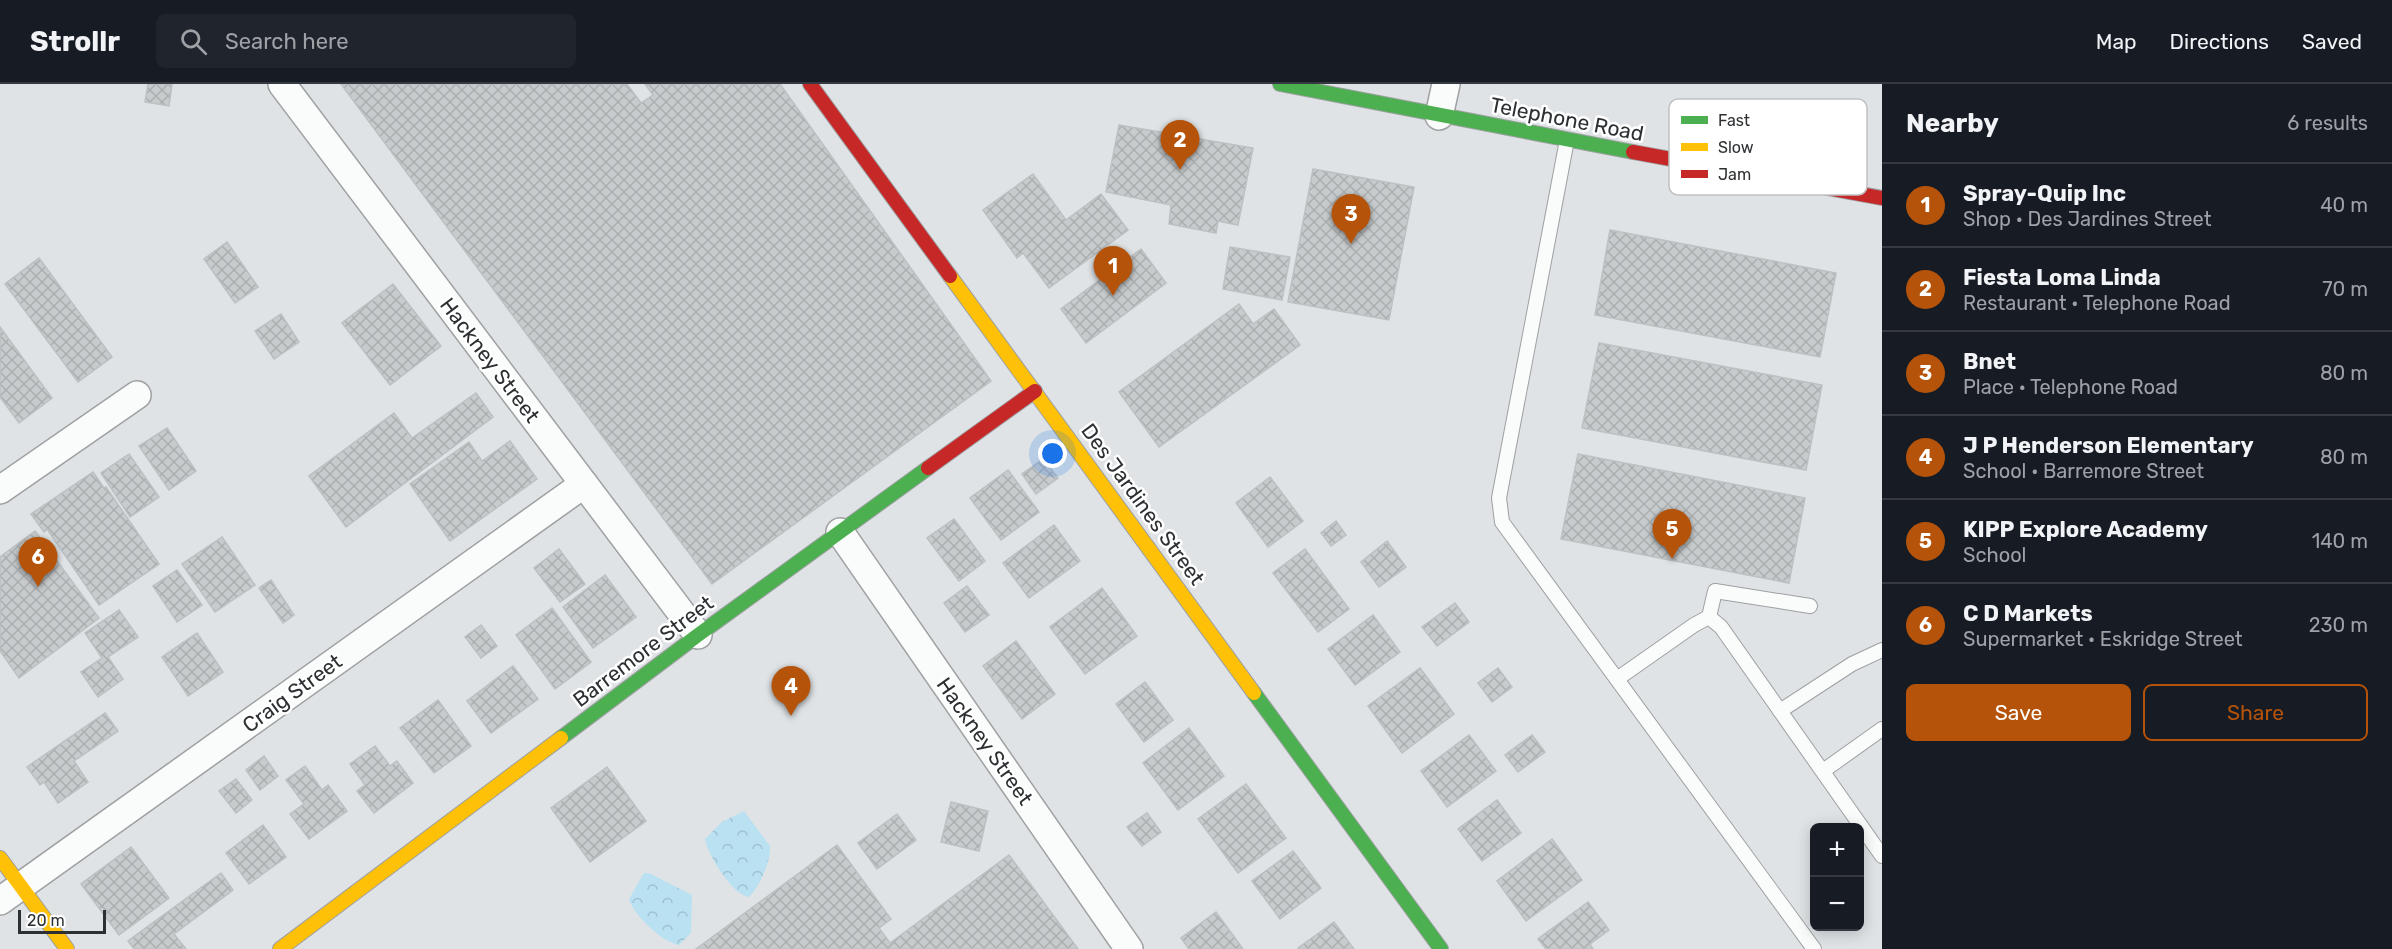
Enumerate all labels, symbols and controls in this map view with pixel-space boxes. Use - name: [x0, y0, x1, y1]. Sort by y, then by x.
- search box: [156, 14, 576, 68]
- text: Strollr: [30, 25, 120, 58]
- icon: search: [177, 25, 210, 58]
- text: Search here: [225, 28, 348, 55]
- text: Map: [2096, 29, 2137, 54]
- text: Directions: [2170, 29, 2269, 54]
- text: Saved: [2302, 29, 2362, 54]
- street label: Telephone Road: [1488, 92, 1646, 146]
- legend: [1669, 99, 1867, 195]
- text: Nearby: [1906, 108, 1999, 139]
- text: Fast: [1718, 111, 1750, 130]
- text: 6 results: [2287, 111, 2368, 135]
- pin: 2: [1160, 120, 1200, 170]
- text: Slow: [1718, 138, 1754, 157]
- text: Jam: [1718, 165, 1751, 184]
- text: Spray-Quip Inc: [1963, 180, 2126, 207]
- text: 1: [1921, 193, 1930, 217]
- text: 40 m: [2320, 193, 2368, 217]
- pin: 3: [1332, 194, 1370, 244]
- text: Shop · Des Jardines Street: [1963, 207, 2212, 231]
- pin: 1: [1094, 246, 1132, 296]
- text: Fiesta Loma Linda: [1963, 264, 2161, 291]
- text: 2: [1919, 277, 1932, 301]
- text: 70 m: [2322, 277, 2368, 301]
- text: Restaurant · Telephone Road: [1963, 291, 2231, 315]
- street label: Hackney Street: [435, 293, 545, 427]
- text: Bnet: [1963, 348, 2016, 375]
- text: 3: [1919, 361, 1932, 385]
- text: 80 m: [2320, 361, 2368, 385]
- text: Place · Telephone Road: [1963, 375, 2178, 399]
- street label: Des Jardines Street: [1076, 418, 1210, 590]
- text: J P Henderson Elementary: [1963, 432, 2254, 459]
- your location: [1038, 439, 1067, 468]
- text: 4: [1919, 445, 1932, 469]
- text: 80 m: [2320, 445, 2368, 469]
- text: School · Barremore Street: [1963, 459, 2204, 483]
- pin: 5: [1652, 510, 1692, 559]
- text: KIPP Explore Academy: [1963, 516, 2208, 543]
- text: 5: [1919, 529, 1932, 553]
- text: 140 m: [2312, 529, 2368, 553]
- pin: 6: [18, 538, 57, 587]
- text: School: [1963, 543, 2026, 567]
- street label: Barremore Street: [568, 590, 718, 712]
- text: C D Markets: [1963, 600, 2093, 627]
- text: 6: [1919, 613, 1932, 637]
- text: 230 m: [2309, 613, 2368, 637]
- text: Supermarket · Eskridge Street: [1963, 627, 2243, 651]
- street label: Craig Street: [237, 649, 347, 737]
- pin: 4: [772, 666, 810, 716]
- street label: Hackney Street: [932, 672, 1038, 810]
- button: Save: [1906, 684, 2131, 741]
- button: Share: [2143, 684, 2368, 741]
- map controls: [1810, 823, 1864, 931]
- button: +: [1810, 823, 1864, 877]
- button: −: [1810, 877, 1864, 931]
- scale bar: [18, 907, 106, 934]
- text: 20 m: [27, 911, 65, 930]

